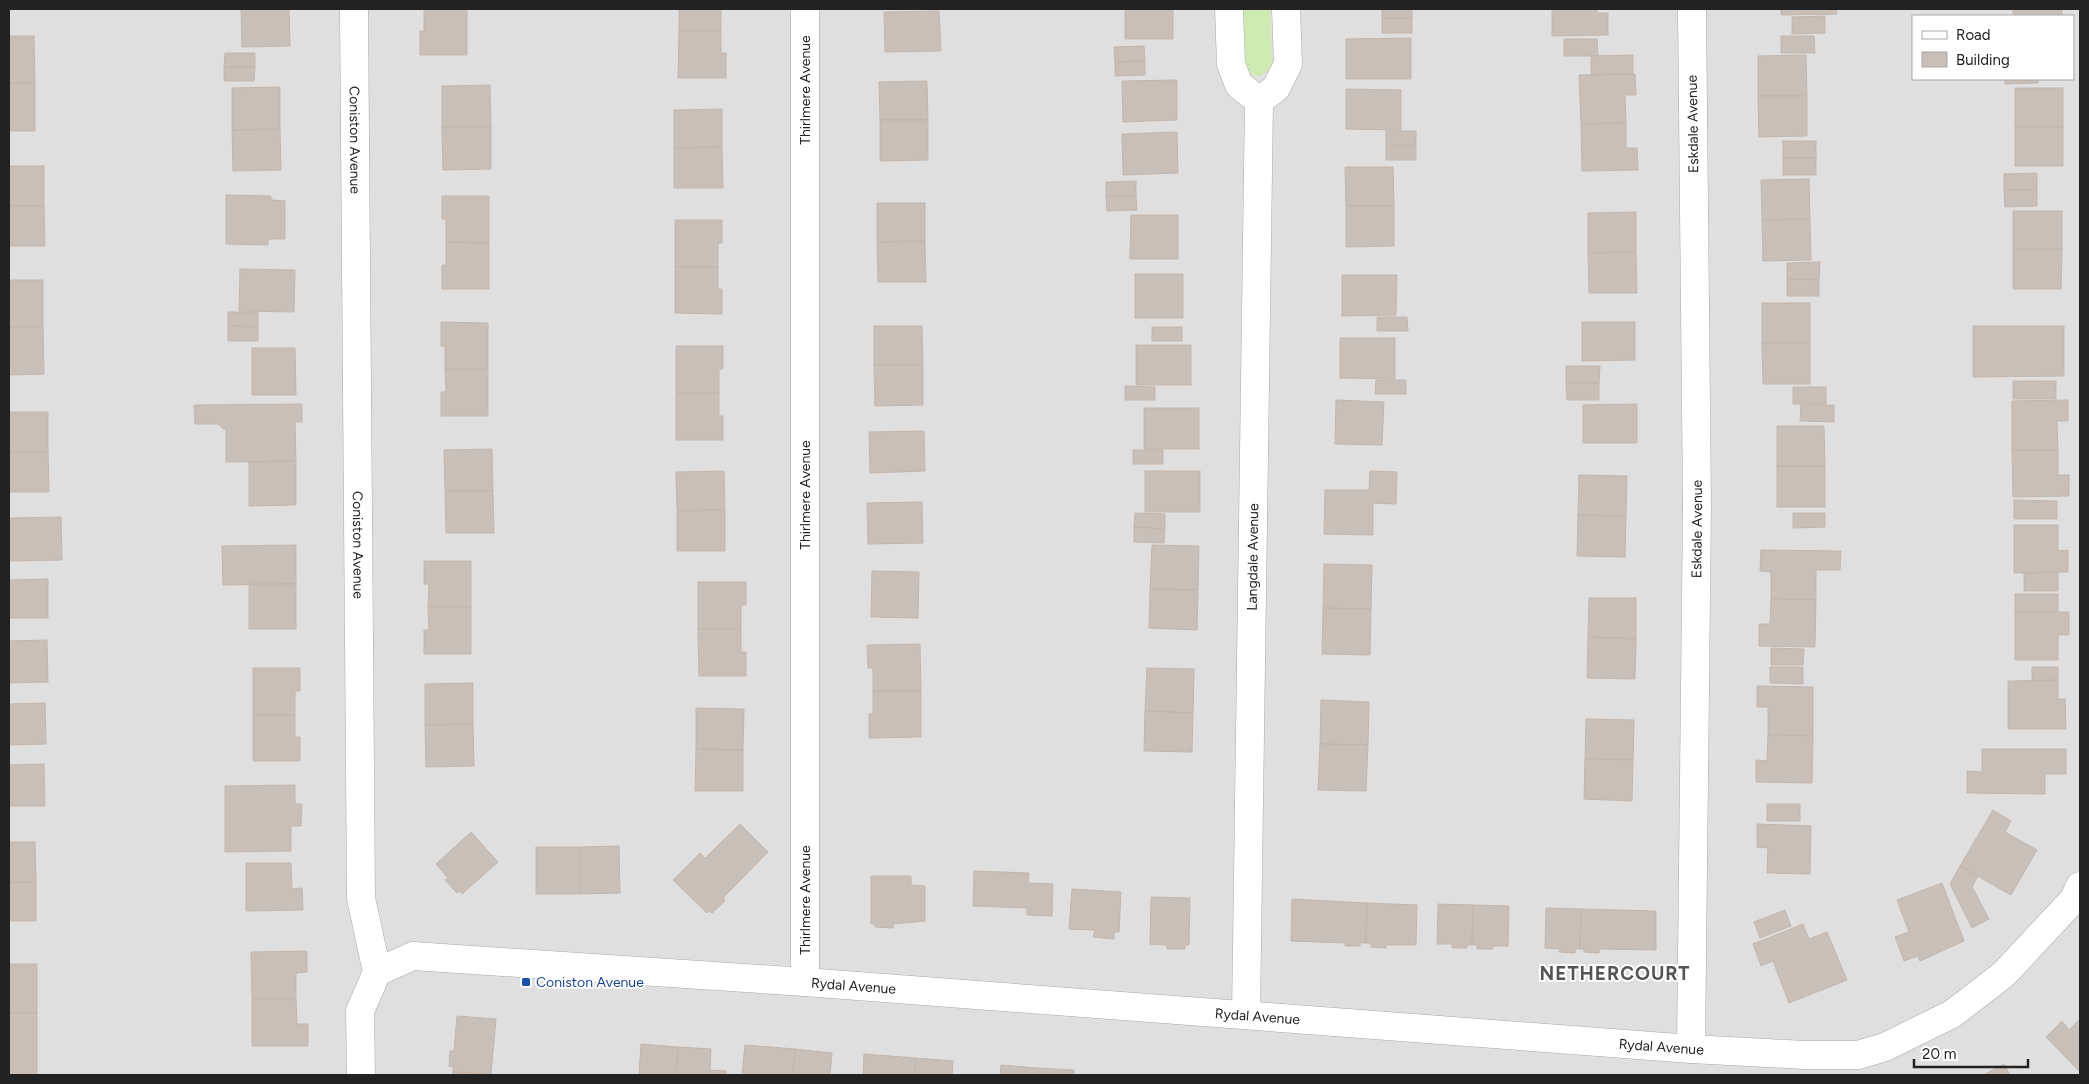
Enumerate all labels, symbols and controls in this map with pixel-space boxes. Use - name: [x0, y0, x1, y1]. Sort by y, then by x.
- legend: [1912, 15, 2074, 80]
- text: Road: [1956, 26, 1991, 44]
- street label: Thirlmere Avenue: [797, 35, 814, 145]
- text: Building: [1956, 51, 2010, 69]
- street label: Eskdale Avenue: [1684, 74, 1702, 173]
- street label: Coniston Avenue: [346, 86, 364, 194]
- street label: Thirlmere Avenue: [797, 440, 814, 550]
- street label: Eskdale Avenue: [1688, 479, 1706, 578]
- street label: Coniston Avenue: [349, 491, 367, 599]
- street label: Langdale Avenue: [1243, 503, 1262, 611]
- street label: Thirlmere Avenue: [797, 845, 814, 955]
- district label: NETHERCOURT: [1540, 962, 1690, 985]
- place label: Coniston Avenue: [536, 974, 644, 991]
- street label: Rydal Avenue: [810, 974, 897, 997]
- marker: Coniston Avenue: [520, 976, 532, 988]
- street label: Rydal Avenue: [1214, 1005, 1301, 1028]
- street label: Rydal Avenue: [1618, 1035, 1705, 1058]
- scale bar: [1914, 1036, 2028, 1068]
- text: 20 m: [1922, 1045, 1956, 1063]

